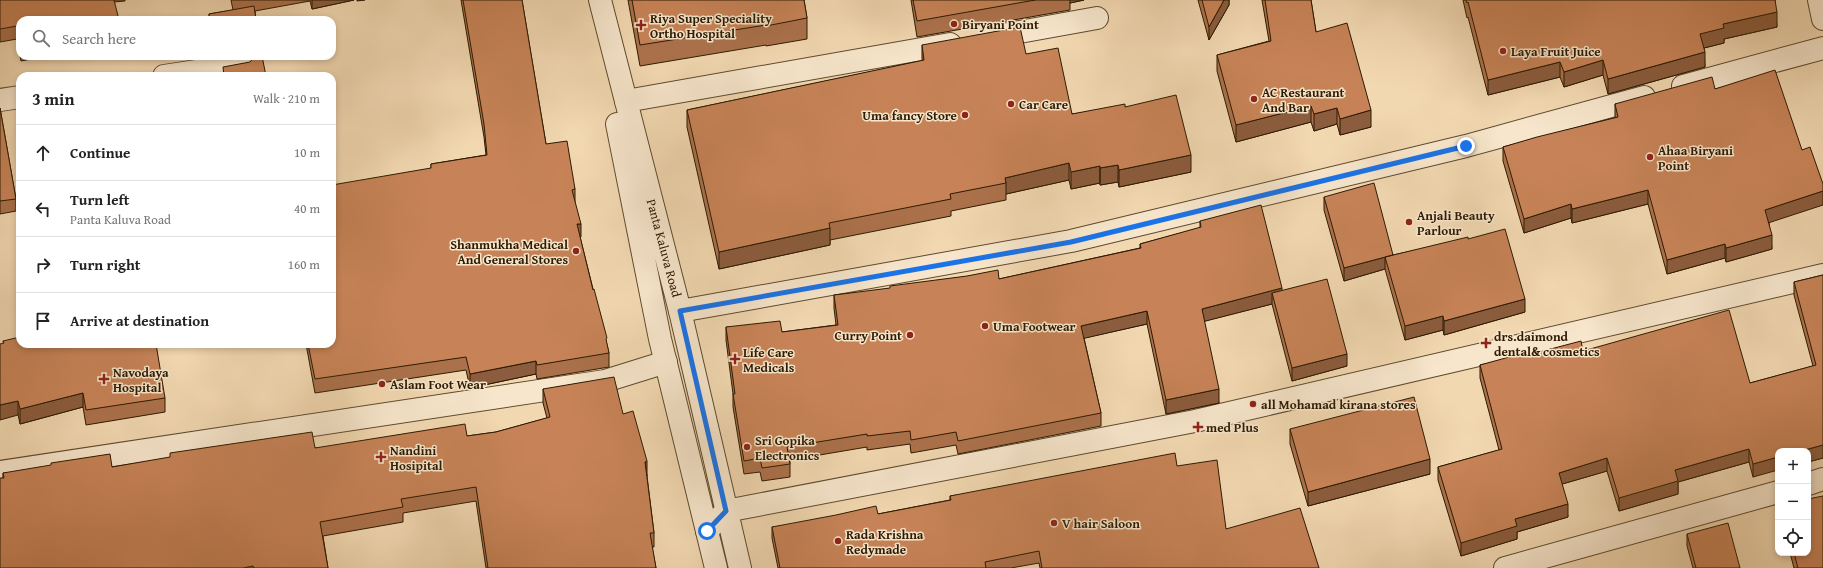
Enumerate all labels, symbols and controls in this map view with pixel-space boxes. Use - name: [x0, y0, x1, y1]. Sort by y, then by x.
- place label: Riya Super Speciality Ortho Hospital: [650, 9, 772, 43]
- place label: Biryani Point: [962, 15, 1039, 34]
- search box: [16, 16, 336, 60]
- marker: Riya Super Speciality Ortho Hospital: [635, 19, 647, 31]
- marker: Biryani Point: [949, 19, 959, 29]
- icon: search: [30, 27, 52, 49]
- text: Search here: [62, 28, 136, 49]
- place label: Laya Fruit Juice: [1511, 42, 1601, 61]
- marker: Laya Fruit Juice: [1498, 46, 1508, 56]
- place label: AC Restaurant And Bar: [1262, 83, 1345, 117]
- text: 3 min: [32, 86, 74, 111]
- text: Walk · 210 m: [253, 89, 320, 108]
- marker: AC Restaurant And Bar: [1249, 94, 1259, 104]
- place label: Car Care: [1019, 95, 1068, 114]
- marker: Car Care: [1006, 99, 1016, 109]
- place label: Uma fancy Store: [862, 106, 957, 125]
- marker: Uma fancy Store: [960, 110, 970, 120]
- route end: [1457, 137, 1475, 155]
- place label: Ahaa Biryani Point: [1658, 141, 1733, 175]
- icon: ahead: [32, 142, 54, 164]
- text: Continue: [70, 142, 131, 163]
- text: 10 m: [294, 143, 320, 162]
- marker: Ahaa Biryani Point: [1645, 152, 1655, 162]
- text: Turn left: [70, 189, 129, 210]
- street label: Panta Kaluva Road: [642, 197, 686, 299]
- icon: left: [32, 198, 54, 220]
- text: 40 m: [294, 199, 320, 218]
- place label: Anjali Beauty Parlour: [1417, 206, 1495, 240]
- text: Panta Kaluva Road: [70, 210, 171, 229]
- marker: Anjali Beauty Parlour: [1404, 217, 1414, 227]
- place label: Shanmukha Medical And General Stores: [450, 235, 568, 269]
- marker: Shanmukha Medical And General Stores: [571, 246, 581, 256]
- icon: right: [32, 254, 54, 276]
- text: Turn right: [70, 254, 141, 275]
- text: 160 m: [288, 255, 320, 274]
- icon: arrive: [32, 310, 54, 332]
- text: Arrive at destination: [70, 310, 209, 331]
- place label: Uma Footwear: [993, 317, 1076, 336]
- marker: Uma Footwear: [980, 321, 990, 331]
- place label: Curry Point: [835, 326, 902, 345]
- place label: drs.daimond dental& cosmetics: [1494, 327, 1600, 361]
- marker: Curry Point: [905, 330, 915, 340]
- marker: drs.daimond dental& cosmetics: [1481, 338, 1491, 348]
- place label: Life Care Medicals: [743, 343, 795, 377]
- marker: Life Care Medicals: [730, 354, 740, 364]
- place label: Navodaya Hospital: [113, 363, 169, 397]
- marker: Navodaya Hospital: [98, 373, 110, 385]
- place label: Aslam Foot Wear: [390, 375, 486, 394]
- marker: Aslam Foot Wear: [377, 379, 387, 389]
- place label: all Mohamad kirana stores: [1261, 395, 1416, 414]
- marker: all Mohamad kirana stores: [1248, 399, 1258, 409]
- place label: med Plus: [1206, 418, 1259, 437]
- marker: med Plus: [1193, 422, 1203, 432]
- place label: Sri Gopika Electronics: [755, 431, 820, 465]
- place label: Nandini Hosipital: [390, 441, 443, 475]
- marker: Sri Gopika Electronics: [742, 442, 752, 452]
- map controls: [1775, 448, 1811, 556]
- button: +: [1775, 448, 1811, 484]
- marker: Nandini Hosipital: [375, 451, 387, 463]
- button: −: [1775, 484, 1811, 520]
- place label: V hair Saloon: [1062, 514, 1140, 533]
- marker: V hair Saloon: [1049, 518, 1059, 528]
- button: locate: [1775, 520, 1811, 556]
- route start: [698, 522, 716, 540]
- place label: Rada Krishna Redymade: [846, 525, 924, 559]
- marker: Rada Krishna Redymade: [833, 536, 843, 546]

